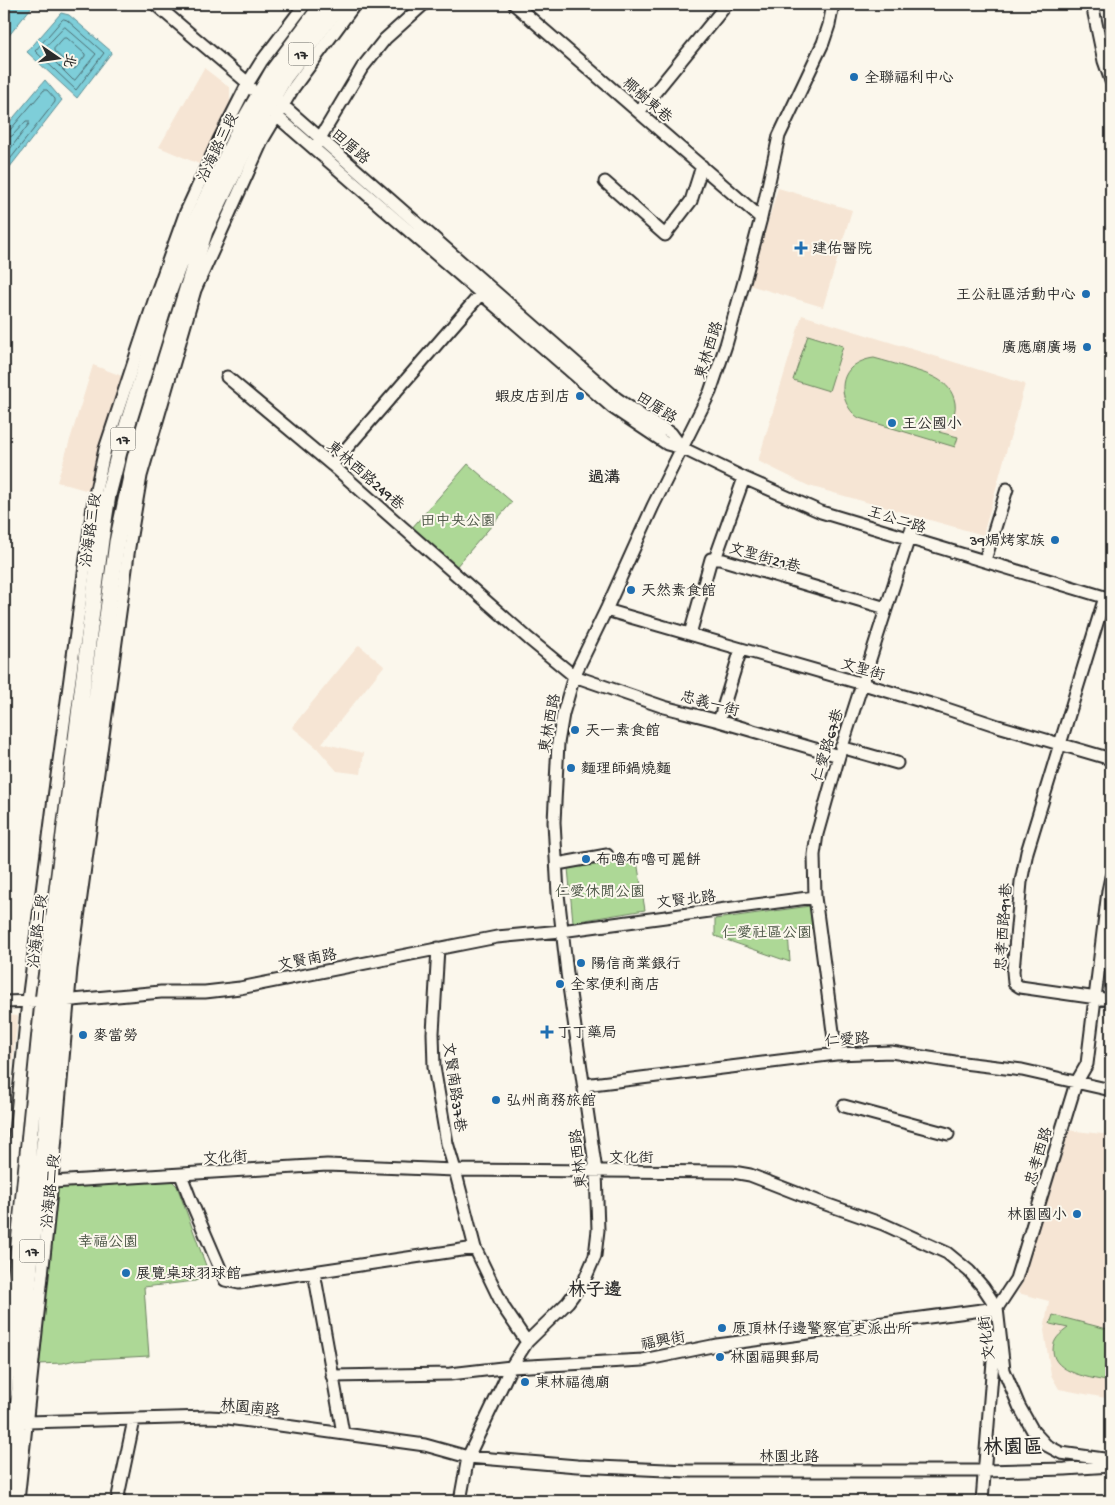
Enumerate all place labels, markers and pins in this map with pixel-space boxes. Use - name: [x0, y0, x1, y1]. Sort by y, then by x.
- place label: 全聯福利中心: [864, 69, 954, 88]
- marker: 全聯福利中心: [848, 71, 860, 83]
- place label: 建佑醫院: [812, 240, 872, 259]
- marker: 建佑醫院: [794, 241, 808, 255]
- place label: 王公社區活動中心: [956, 287, 1076, 305]
- marker: 王公社區活動中心: [1080, 288, 1092, 300]
- place label: 廣應廟廣場: [1002, 340, 1077, 358]
- marker: 廣應廟廣場: [1081, 341, 1093, 353]
- place label: 蝦皮店到店: [495, 389, 570, 407]
- marker: 蝦皮店到店: [574, 390, 586, 402]
- place label: 王公國小: [902, 416, 962, 434]
- marker: 王公國小: [886, 417, 898, 429]
- place label: 39焗烤家族: [969, 532, 1045, 551]
- marker: 39焗烤家族: [1049, 534, 1061, 546]
- place label: 天然素食館: [641, 582, 716, 601]
- marker: 天然素食館: [625, 584, 637, 596]
- place label: 天一素食館: [585, 722, 660, 741]
- marker: 天一素食館: [569, 724, 581, 736]
- place label: 麵理師鍋燒麵: [581, 761, 671, 779]
- marker: 麵理師鍋燒麵: [565, 762, 577, 774]
- place label: 布嚕布嚕可麗餅: [596, 851, 701, 870]
- marker: 布嚕布嚕可麗餅: [580, 853, 592, 865]
- place label: 陽信商業銀行: [591, 955, 681, 974]
- marker: 陽信商業銀行: [575, 957, 587, 969]
- place label: 全家便利商店: [570, 976, 660, 995]
- marker: 全家便利商店: [554, 978, 566, 990]
- place label: 丁丁藥局: [557, 1025, 617, 1043]
- marker: 丁丁藥局: [541, 1026, 553, 1038]
- place label: 麥當勞: [93, 1028, 138, 1046]
- marker: 麥當勞: [77, 1029, 89, 1041]
- place label: 弘州商務旅館: [506, 1092, 596, 1111]
- marker: 弘州商務旅館: [490, 1094, 502, 1106]
- place label: 林園國小: [1007, 1207, 1067, 1225]
- marker: 林園國小: [1071, 1208, 1083, 1220]
- place label: 展覽桌球羽球館: [136, 1265, 241, 1284]
- marker: 展覽桌球羽球館: [120, 1267, 132, 1279]
- place label: 原頂林仔邊警察官吏派出所: [732, 1320, 912, 1339]
- marker: 原頂林仔邊警察官吏派出所: [716, 1322, 728, 1334]
- place label: 林園福興郵局: [730, 1350, 820, 1368]
- marker: 林園福興郵局: [714, 1351, 726, 1363]
- place label: 東林福德廟: [535, 1374, 610, 1393]
- marker: 東林福德廟: [519, 1376, 531, 1388]

